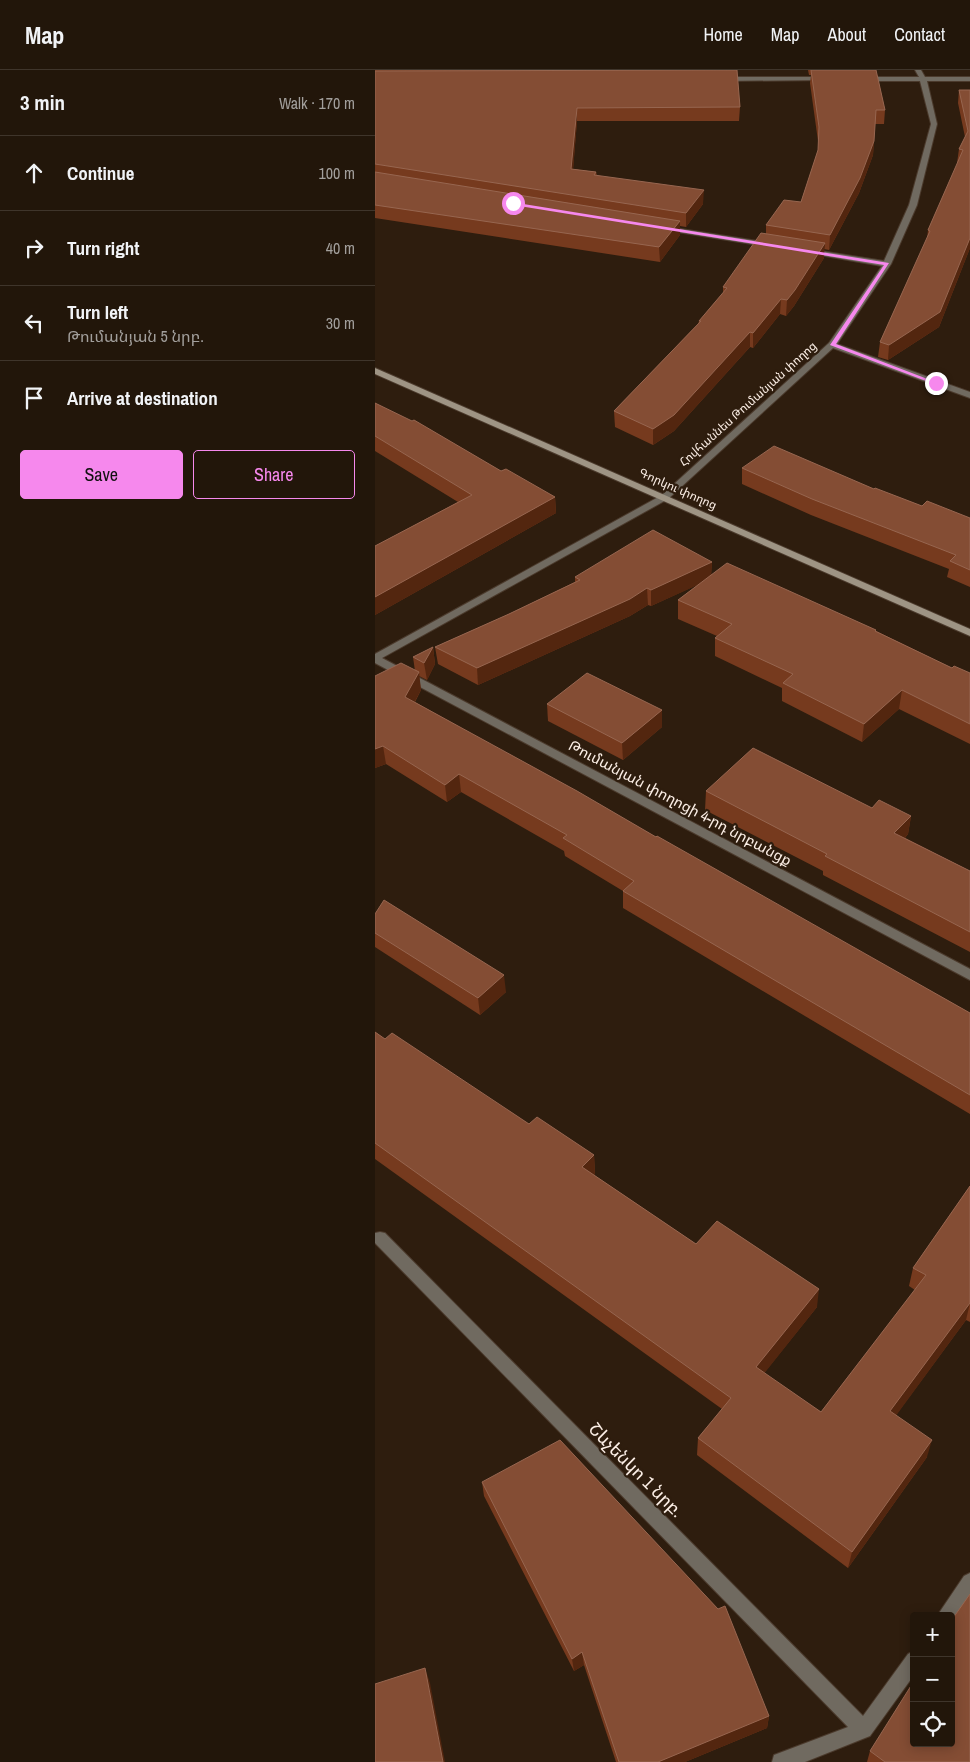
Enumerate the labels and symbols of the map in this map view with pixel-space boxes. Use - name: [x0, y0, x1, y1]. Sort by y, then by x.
- route start: [502, 192, 525, 215]
- street label: Հովհաննես Թումանյան փողոց: [676, 338, 820, 470]
- route end: [925, 372, 948, 395]
- street label: Գորկու փողոց: [636, 465, 720, 513]
- street label: Թումանյան փողոցի 4-րդ նրբանցք: [565, 735, 796, 871]
- street label: Շևչենկո 1 նրբ.: [583, 1417, 689, 1523]

